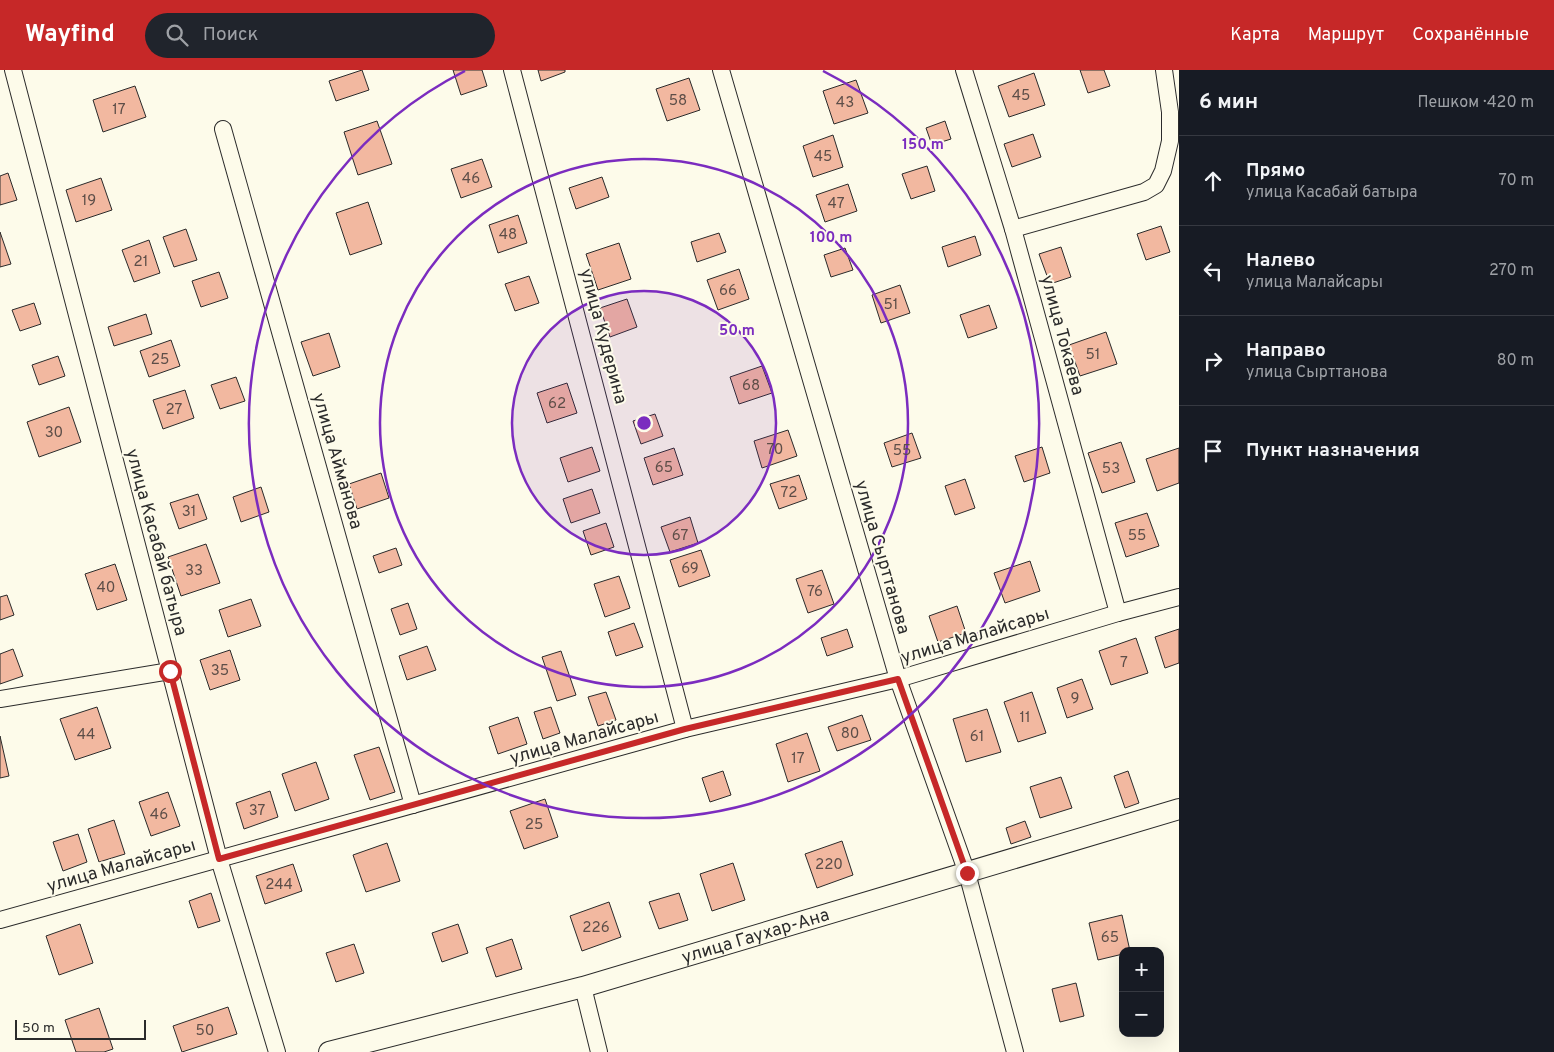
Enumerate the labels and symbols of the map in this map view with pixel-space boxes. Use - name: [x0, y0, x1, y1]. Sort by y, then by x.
- house number: 45: [1012, 87, 1030, 106]
- house number: 58: [669, 92, 687, 111]
- house number: 43: [836, 94, 854, 113]
- house number: 17: [112, 101, 126, 120]
- text: 150 m: [902, 136, 944, 155]
- house number: 45: [814, 148, 832, 167]
- house number: 46: [462, 170, 480, 189]
- house number: 19: [82, 192, 96, 211]
- house number: 47: [828, 195, 845, 214]
- house number: 48: [499, 226, 517, 245]
- text: 100 m: [810, 229, 852, 248]
- house number: 21: [134, 253, 148, 272]
- street label: улица Кудерина: [573, 266, 632, 407]
- street label: улица Токаева: [1034, 273, 1089, 398]
- house number: 66: [719, 282, 737, 301]
- house number: 51: [884, 296, 898, 315]
- text: 50 m: [719, 322, 755, 341]
- house number: 51: [1086, 346, 1100, 365]
- house number: 25: [151, 351, 169, 370]
- house number: 68: [742, 377, 760, 396]
- street label: улица Айманова: [306, 391, 367, 532]
- house number: 62: [548, 395, 566, 414]
- house number: 27: [166, 401, 183, 420]
- centre of rings: [635, 414, 653, 432]
- house number: 30: [45, 424, 63, 443]
- house number: 70: [766, 441, 784, 460]
- house number: 55: [893, 442, 911, 461]
- street label: улица Касабай батыра: [119, 446, 192, 638]
- house number: 65: [655, 459, 673, 478]
- house number: 53: [1102, 460, 1120, 479]
- street label: улица Сырттанова: [849, 478, 915, 637]
- house number: 72: [781, 484, 797, 503]
- house number: 31: [182, 503, 196, 522]
- house number: 67: [672, 527, 688, 546]
- house number: 55: [1128, 527, 1146, 546]
- house number: 69: [681, 560, 699, 579]
- house number: 33: [185, 562, 203, 581]
- house number: 40: [97, 579, 115, 598]
- house number: 76: [807, 583, 823, 602]
- street label: улица Малайсары: [898, 603, 1052, 670]
- house number: 7: [1120, 654, 1128, 673]
- route start: [159, 660, 182, 683]
- house number: 35: [211, 662, 229, 681]
- house number: 9: [1071, 690, 1079, 709]
- street label: улица Малайсары: [507, 706, 662, 771]
- house number: 11: [1019, 709, 1031, 728]
- house number: 80: [841, 725, 859, 744]
- house number: 44: [77, 726, 95, 745]
- house number: 61: [970, 728, 984, 747]
- house number: 17: [791, 750, 805, 769]
- house number: 37: [249, 802, 266, 821]
- house number: 46: [150, 806, 168, 825]
- house number: 25: [525, 816, 543, 835]
- street label: улица Малайсары: [44, 834, 199, 899]
- house number: 220: [815, 856, 843, 875]
- route end: [956, 862, 979, 885]
- house number: 244: [265, 876, 293, 895]
- street label: улица Гаухар-Ана: [679, 904, 832, 970]
- house number: 226: [582, 919, 610, 938]
- house number: 65: [1101, 929, 1119, 948]
- scale bar: [15, 1017, 146, 1040]
- house number: 50: [196, 1022, 214, 1041]

